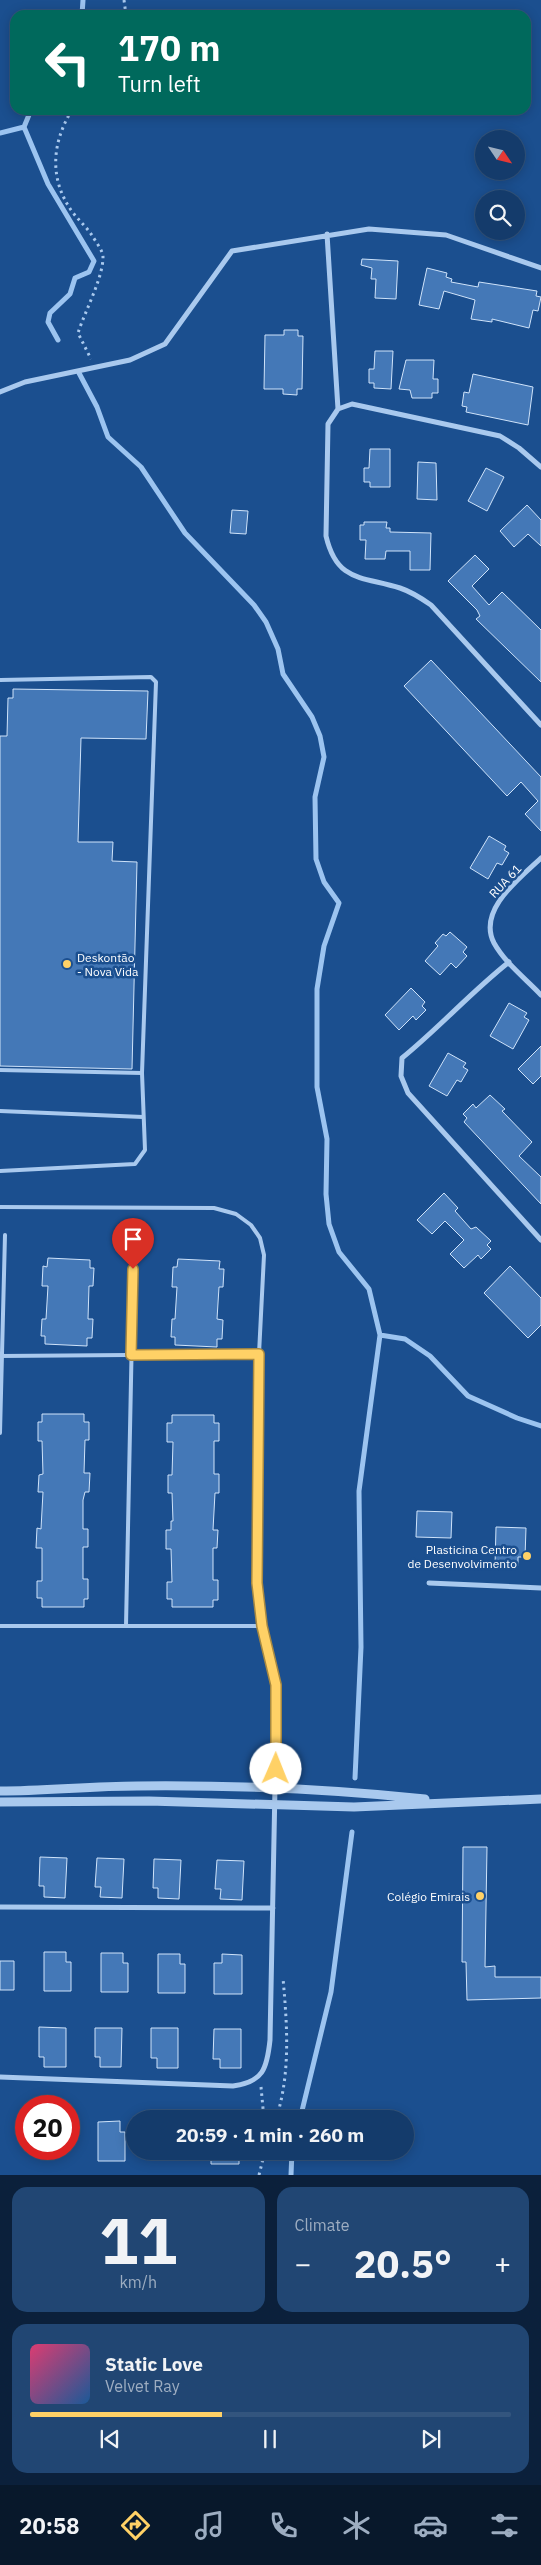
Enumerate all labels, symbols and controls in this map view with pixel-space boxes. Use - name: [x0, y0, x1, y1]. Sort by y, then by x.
- text: 170 m: [118, 25, 221, 71]
- icon: left: [35, 30, 100, 95]
- text: Turn left: [118, 69, 201, 98]
- north arrow: [475, 130, 525, 180]
- map controls: [475, 130, 525, 240]
- button: search: [475, 190, 525, 240]
- street label: RUA 61: [486, 861, 524, 901]
- place label: Deskontão - Nova Vida: [77, 950, 139, 979]
- marker: Deskontão - Nova Vida: [61, 958, 73, 970]
- pin: [112, 1218, 154, 1269]
- icon: arrive: [119, 1225, 147, 1253]
- place label: Plasticina Centro de Desenvolvimento: [407, 1542, 517, 1571]
- marker: Plasticina Centro de Desenvolvimento: [521, 1550, 533, 1562]
- position arrow: [249, 1742, 301, 1794]
- place label: Colégio Emirais: [387, 1889, 470, 1904]
- marker: Colégio Emirais: [474, 1890, 486, 1902]
- speed limit sign: 20: [15, 2095, 80, 2160]
- text: 20:59 · 1 min · 260 m: [176, 2123, 364, 2147]
- text: 11: [99, 2197, 177, 2282]
- text: Climate: [295, 2215, 350, 2235]
- text: 20.5°: [354, 2239, 452, 2288]
- text: −: [295, 2245, 311, 2282]
- text: +: [494, 2245, 511, 2282]
- text: km/h: [119, 2272, 157, 2292]
- text: Static Love: [105, 2352, 203, 2376]
- text: Velvet Ray: [105, 2376, 180, 2396]
- icon: previous: [96, 2425, 124, 2453]
- icon: pause: [256, 2425, 284, 2453]
- icon: next: [417, 2425, 445, 2453]
- icon: directions: [118, 2508, 153, 2543]
- icon: music: [192, 2508, 227, 2543]
- icon: phone: [266, 2508, 301, 2543]
- icon: climate: [339, 2508, 374, 2543]
- icon: car: [413, 2508, 448, 2543]
- icon: filters: [487, 2508, 522, 2543]
- text: 20:58: [19, 2511, 79, 2540]

